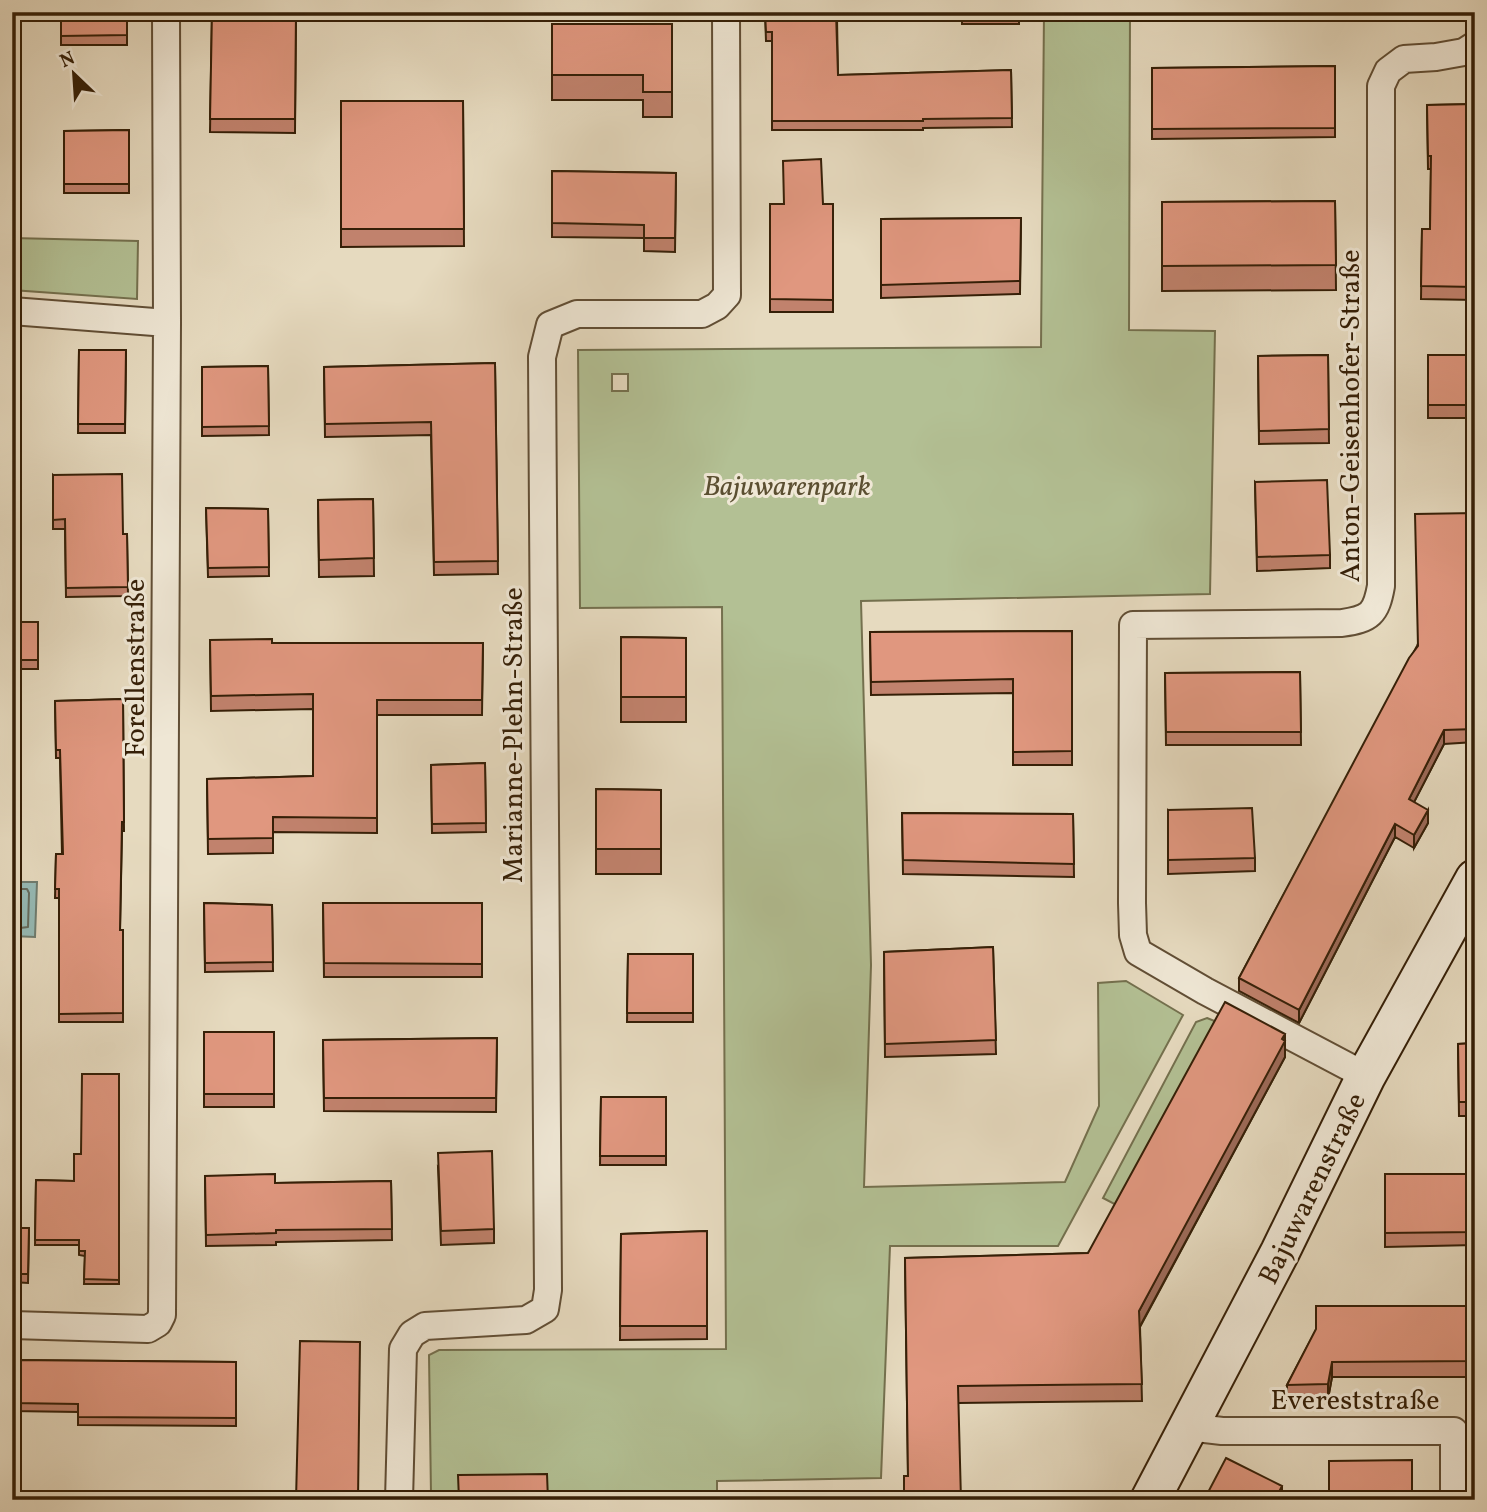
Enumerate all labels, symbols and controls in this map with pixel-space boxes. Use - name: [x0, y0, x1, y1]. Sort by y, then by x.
- north arrow: [38, 38, 108, 108]
- text: N: [56, 46, 80, 75]
- street label: Anton-Geisenhofer-Straße: [1332, 250, 1371, 582]
- park label: Bajuwarenpark: [703, 468, 871, 507]
- street label: Forellenstraße: [117, 579, 156, 757]
- street label: Marianne-Plehn-Straße: [495, 587, 534, 883]
- street label: Bajuwarenstraße: [1250, 1087, 1377, 1292]
- street label: Evereststraße: [1271, 1382, 1439, 1421]

